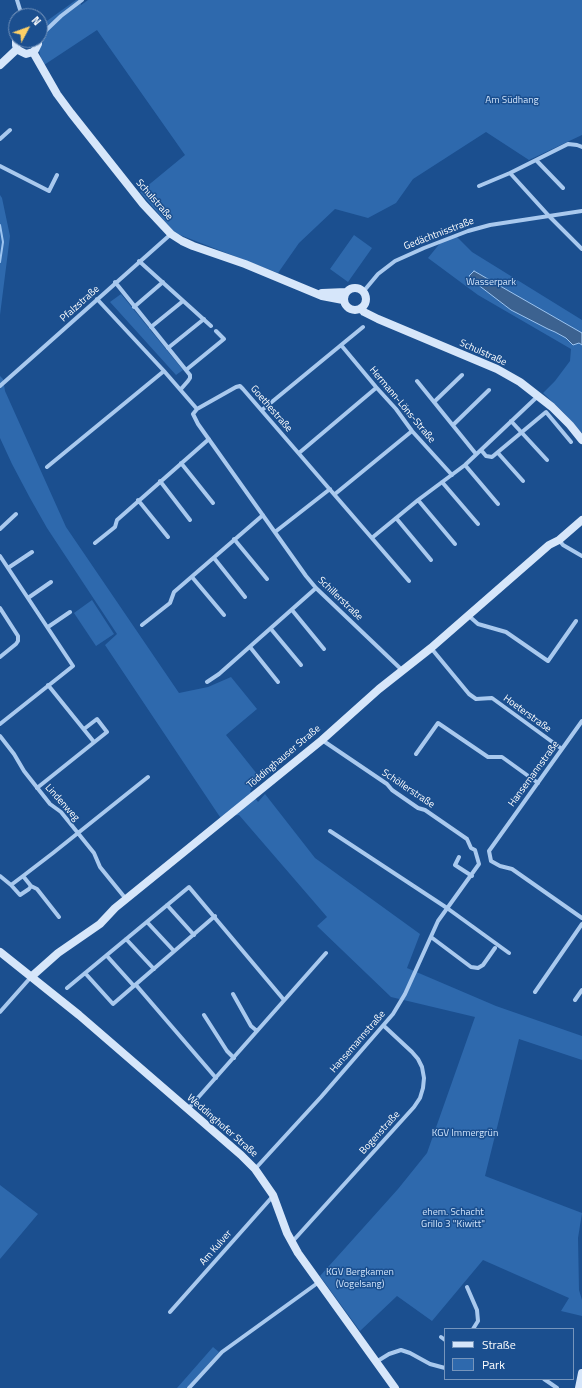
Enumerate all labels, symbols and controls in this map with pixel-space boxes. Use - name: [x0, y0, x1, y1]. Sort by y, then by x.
- north arrow: [8, 8, 48, 48]
- text: N: [28, 13, 45, 29]
- park label: Am Südhang: [485, 95, 539, 107]
- street label: Schulstraße: [133, 177, 175, 223]
- street label: Gedächtnisstraße: [402, 215, 476, 253]
- park label: Wasserpark: [466, 277, 516, 289]
- street label: Pfalzstraße: [58, 283, 102, 325]
- street label: Schulstraße: [458, 337, 508, 369]
- street label: Hermann-Löns-Straße: [367, 364, 437, 446]
- street label: Goethestraße: [248, 383, 294, 435]
- street label: Schillerstraße: [315, 575, 365, 623]
- street label: Hoeterstraße: [501, 693, 553, 735]
- street label: Töddinghauser Straße: [245, 723, 323, 791]
- street label: Hansemannstraße: [506, 739, 562, 809]
- street label: Schöllerstraße: [379, 767, 437, 811]
- street label: Lindenweg: [42, 782, 82, 824]
- street label: Hansemannstraße: [328, 1008, 388, 1076]
- street label: Weddinghofer Straße: [184, 1092, 260, 1160]
- street label: Bogenstraße: [357, 1109, 403, 1157]
- park label: KGV Immergrün: [432, 1128, 498, 1140]
- park label: ehem. Schacht Grillo 3 "Kiwitt": [421, 1207, 485, 1230]
- street label: Am Kulver: [197, 1228, 235, 1268]
- park label: KGV Bergkamen (Vogelsang): [326, 1267, 394, 1290]
- legend: [444, 1328, 574, 1380]
- text: Straße: [482, 1335, 516, 1354]
- text: Park: [482, 1355, 505, 1374]

